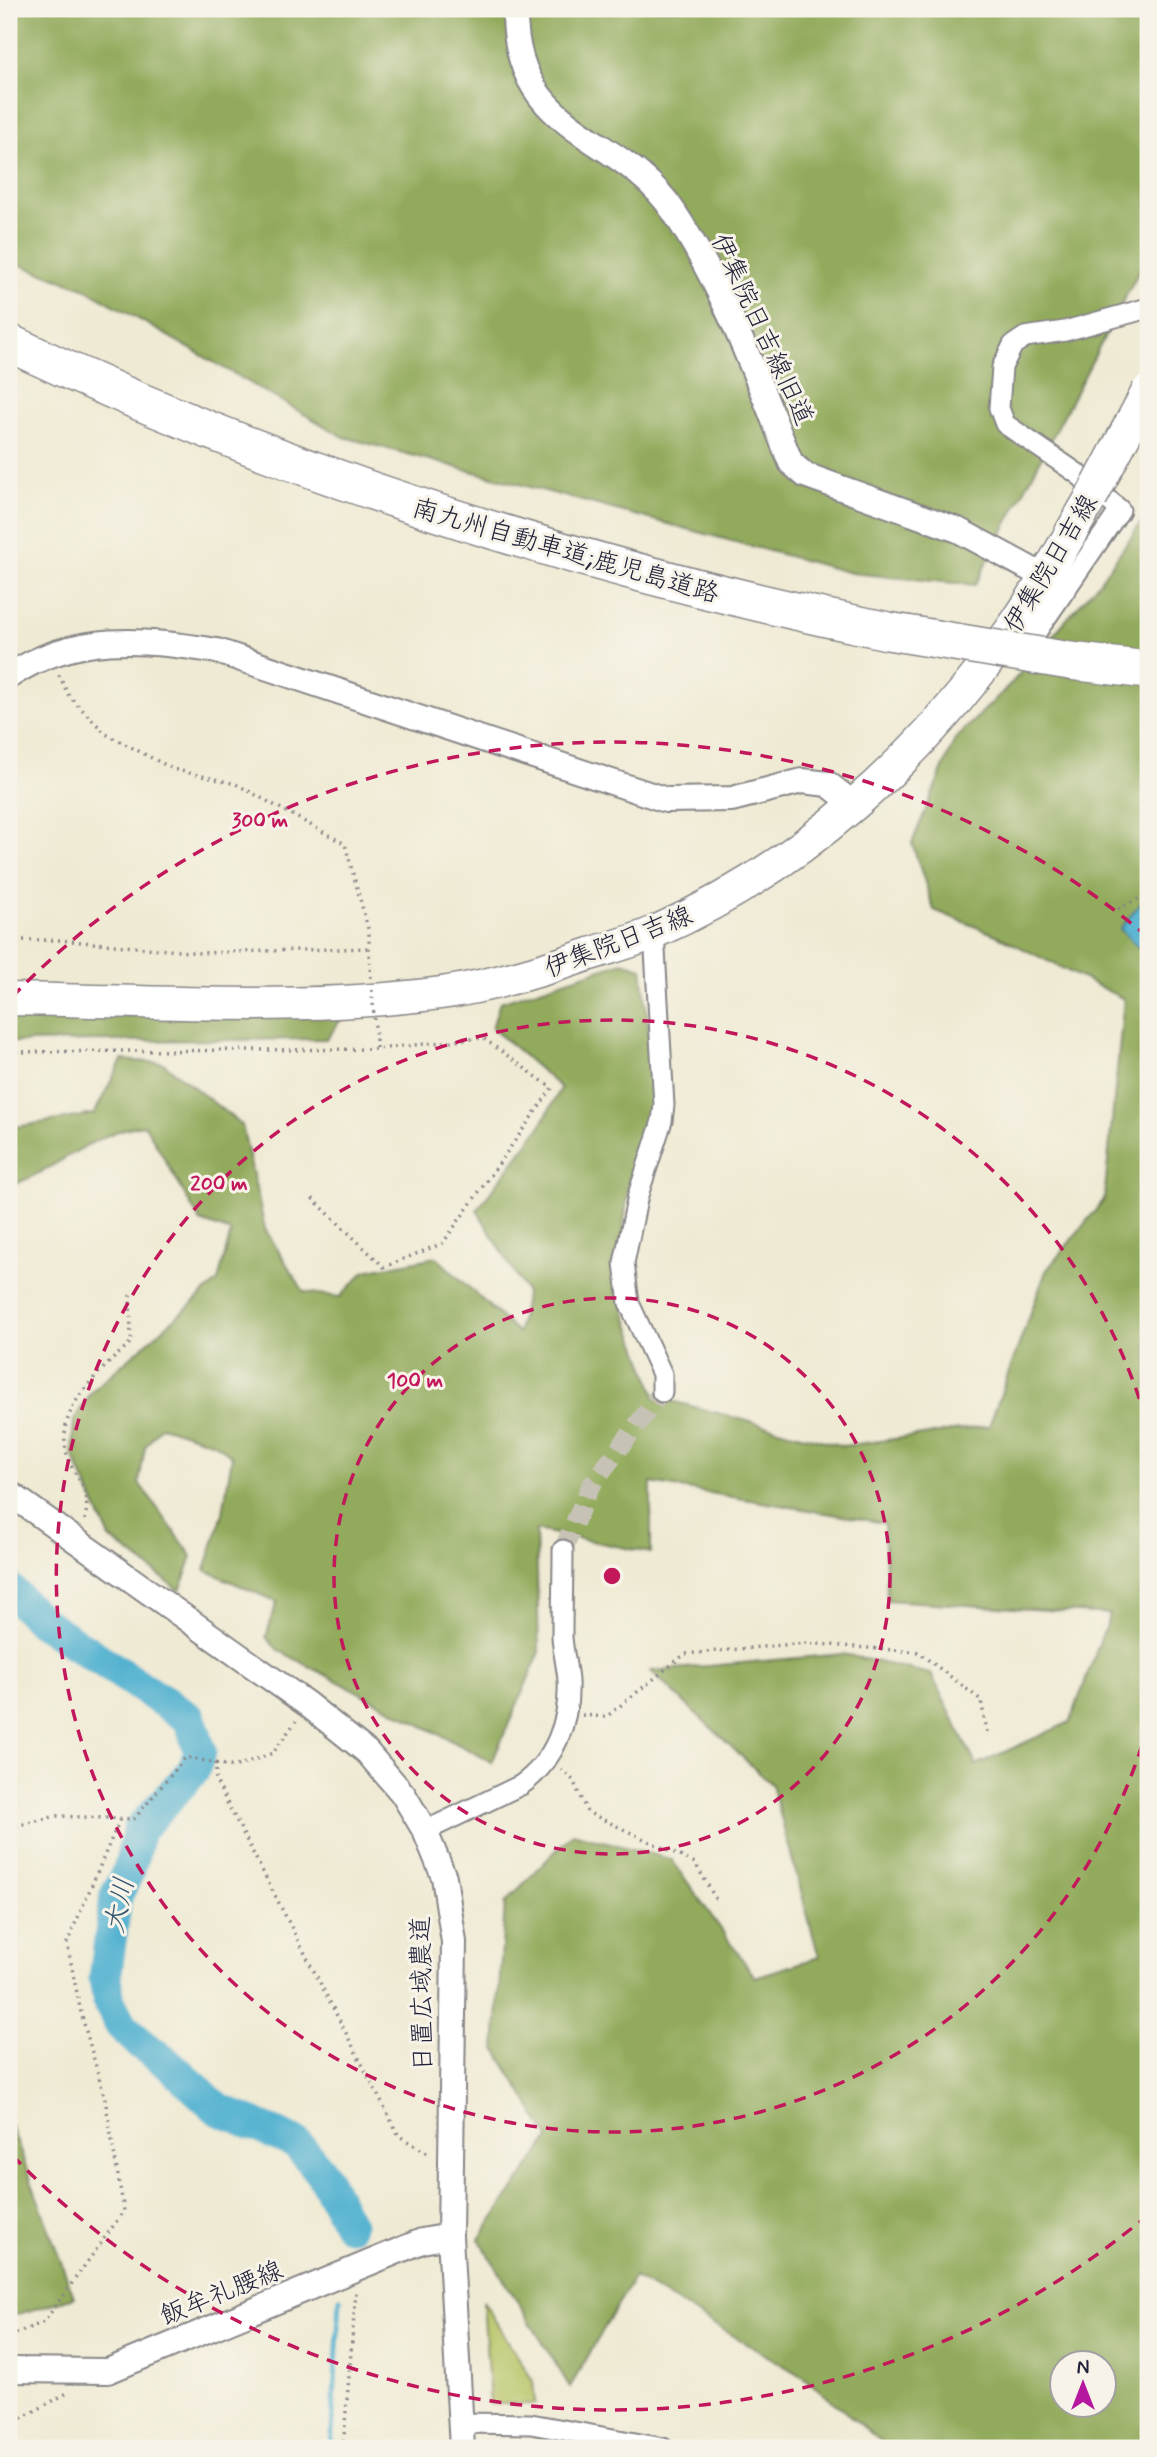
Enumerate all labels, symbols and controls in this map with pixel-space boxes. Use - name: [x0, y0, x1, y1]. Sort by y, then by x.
- street label: 伊集院日吉線旧道: [702, 228, 821, 431]
- street label: 伊集院日吉線: [997, 488, 1106, 640]
- street label: 南九州自動車道;鹿児島道路: [408, 492, 723, 612]
- text: 300 m: [232, 807, 289, 835]
- street label: 伊集院日吉線: [540, 899, 698, 987]
- text: 200 m: [190, 1170, 248, 1198]
- text: 100 m: [387, 1367, 443, 1395]
- centre of rings: [600, 1564, 624, 1588]
- water label: 大川: [97, 1874, 144, 1937]
- street label: 日置広域農道: [405, 1916, 441, 2072]
- street label: 飯牟礼腰線: [155, 2254, 288, 2334]
- north arrow: [1048, 2348, 1118, 2418]
- text: N: [1077, 2356, 1089, 2381]

